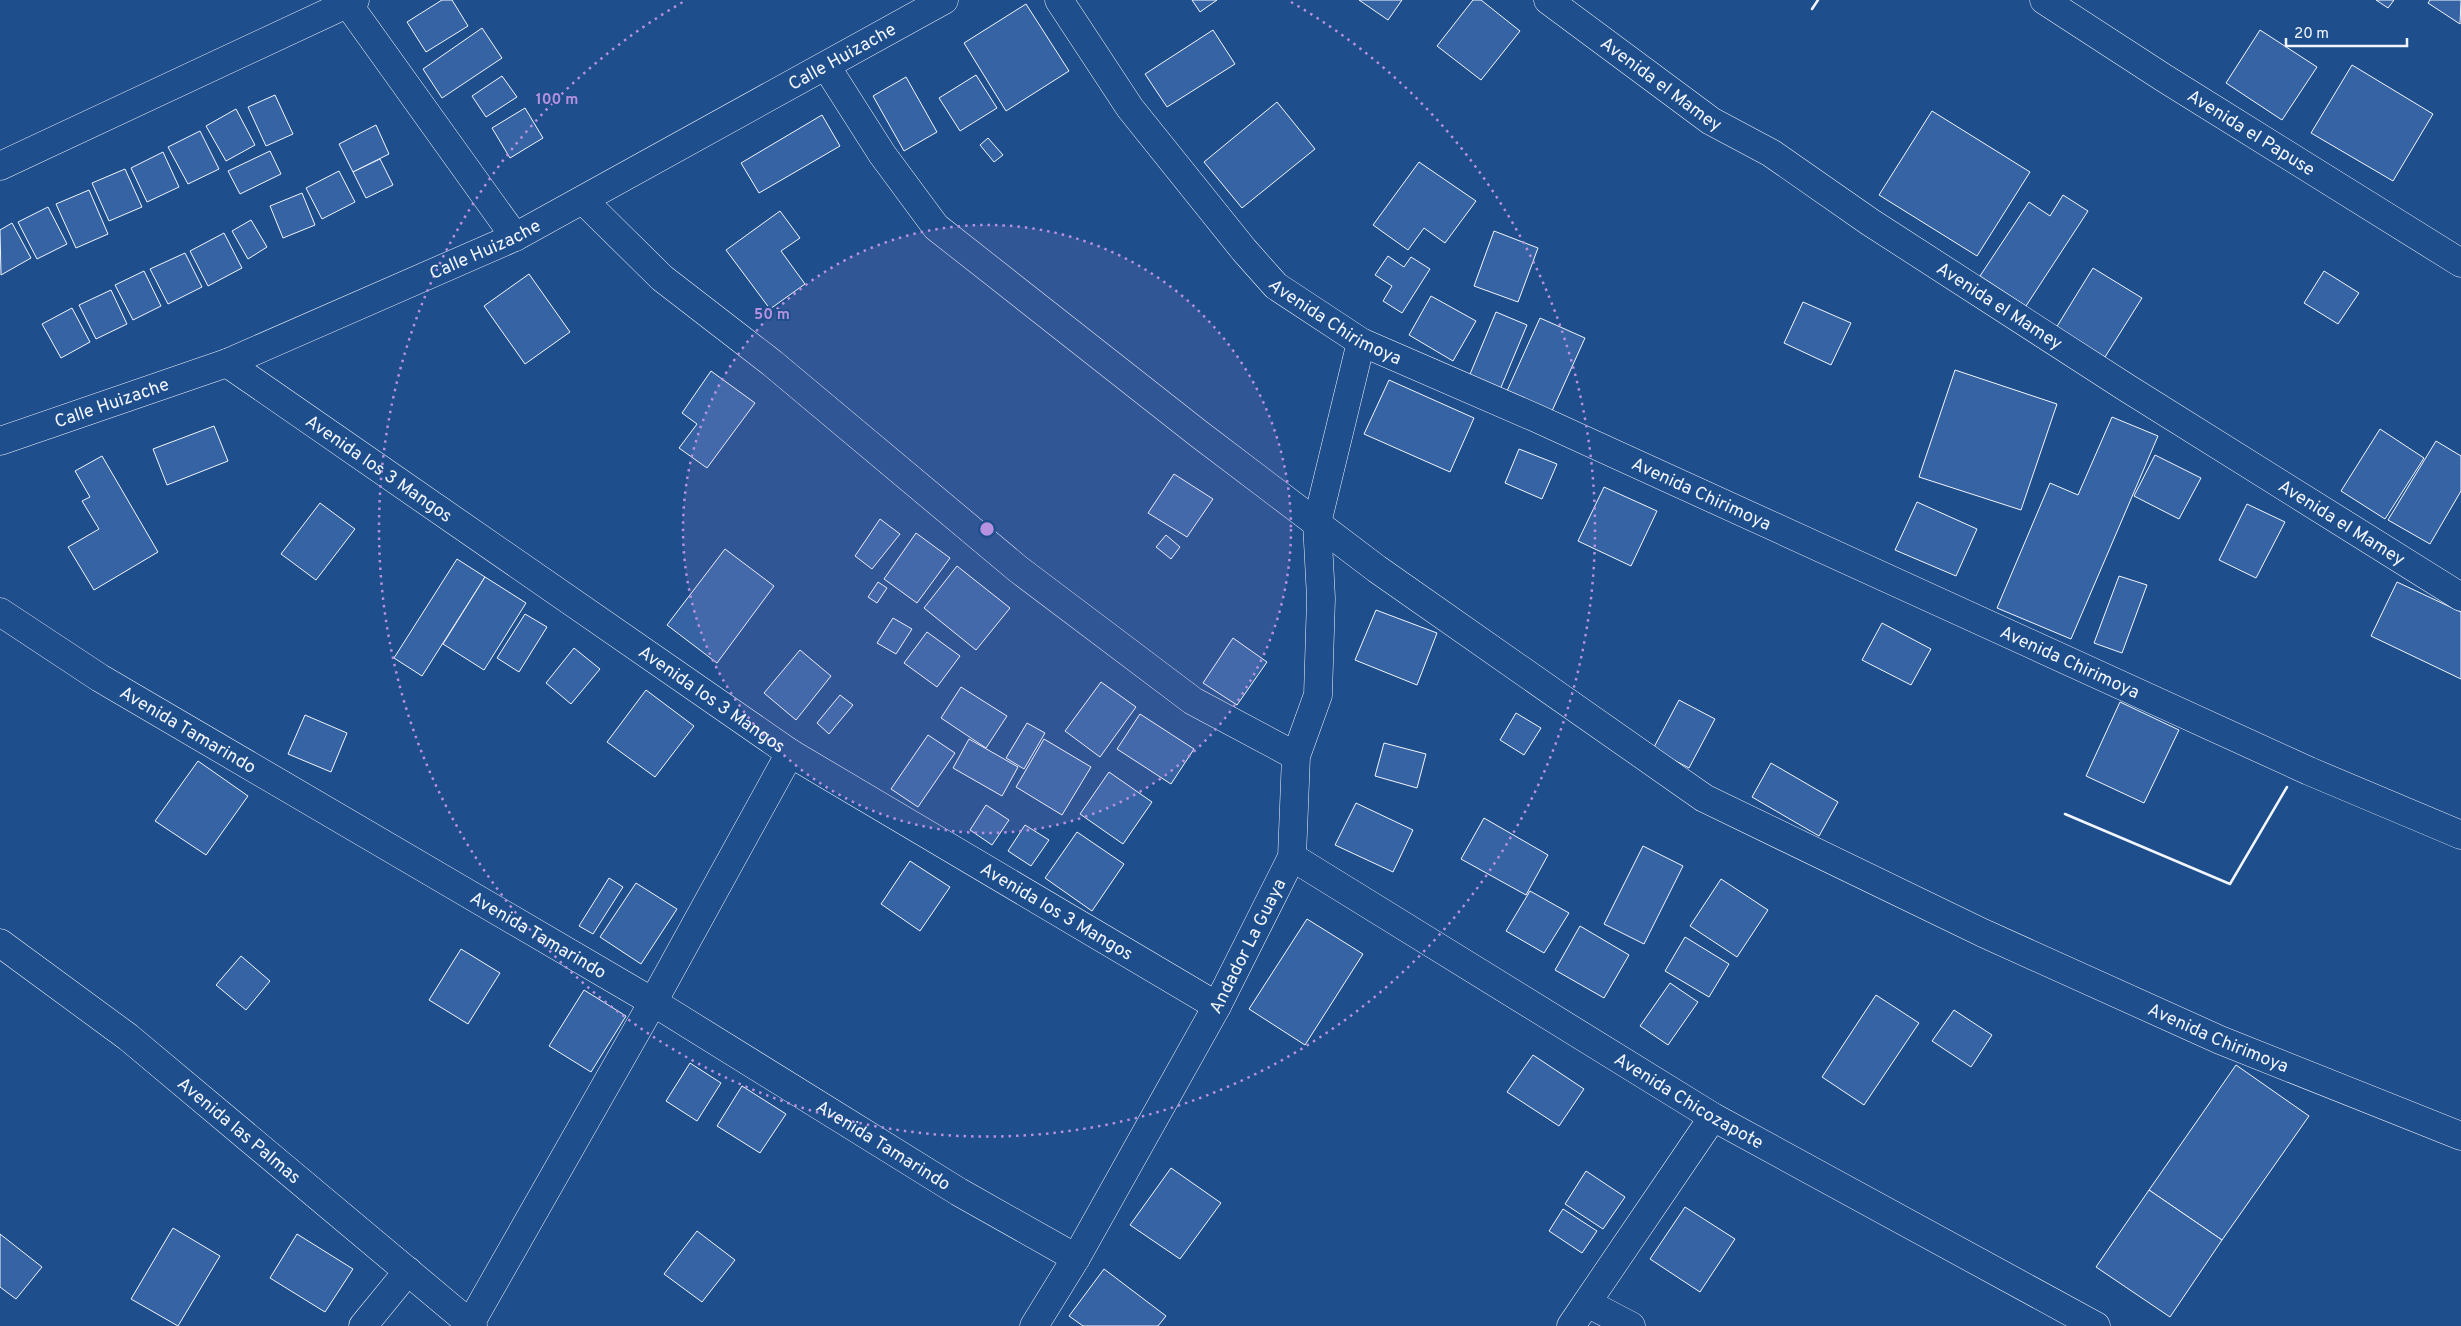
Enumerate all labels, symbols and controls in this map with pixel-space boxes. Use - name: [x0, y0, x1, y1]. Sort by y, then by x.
- scale bar: [2286, 15, 2407, 47]
- street label: Calle Huizache: [785, 19, 901, 97]
- text: 20 m: [2294, 25, 2329, 44]
- street label: Avenida el Mamey: [1595, 33, 1725, 138]
- street label: Avenida el Papuse: [2182, 85, 2319, 182]
- text: 100 m: [536, 91, 578, 110]
- street label: Calle Huizache: [426, 215, 545, 286]
- street label: Avenida el Mamey: [1931, 258, 2066, 356]
- street label: Avenida Chirimoya: [1262, 275, 1405, 371]
- text: 50 m: [754, 306, 790, 325]
- street label: Calle Huizache: [52, 374, 172, 434]
- street label: Avenida los 3 Mangos: [300, 411, 456, 528]
- street label: Avenida Chirimoya: [1627, 453, 1774, 537]
- street label: Avenida el Mamey: [2273, 475, 2409, 572]
- centre of rings: [978, 520, 996, 538]
- street label: Avenida Chirimoya: [1996, 621, 2143, 705]
- street label: Avenida los 3 Mangos: [633, 641, 789, 759]
- street label: Avenida Tamarindo: [115, 682, 260, 780]
- street label: Avenida los 3 Mangos: [975, 858, 1137, 967]
- street label: Andador La Guaya: [1205, 875, 1292, 1018]
- street label: Avenida Tamarindo: [465, 887, 610, 985]
- street label: Avenida Chirimoya: [2144, 999, 2292, 1079]
- street label: Avenida Chicozapote: [1609, 1049, 1767, 1155]
- street label: Avenida las Palmas: [172, 1073, 305, 1190]
- street label: Avenida Tamarindo: [811, 1096, 954, 1197]

